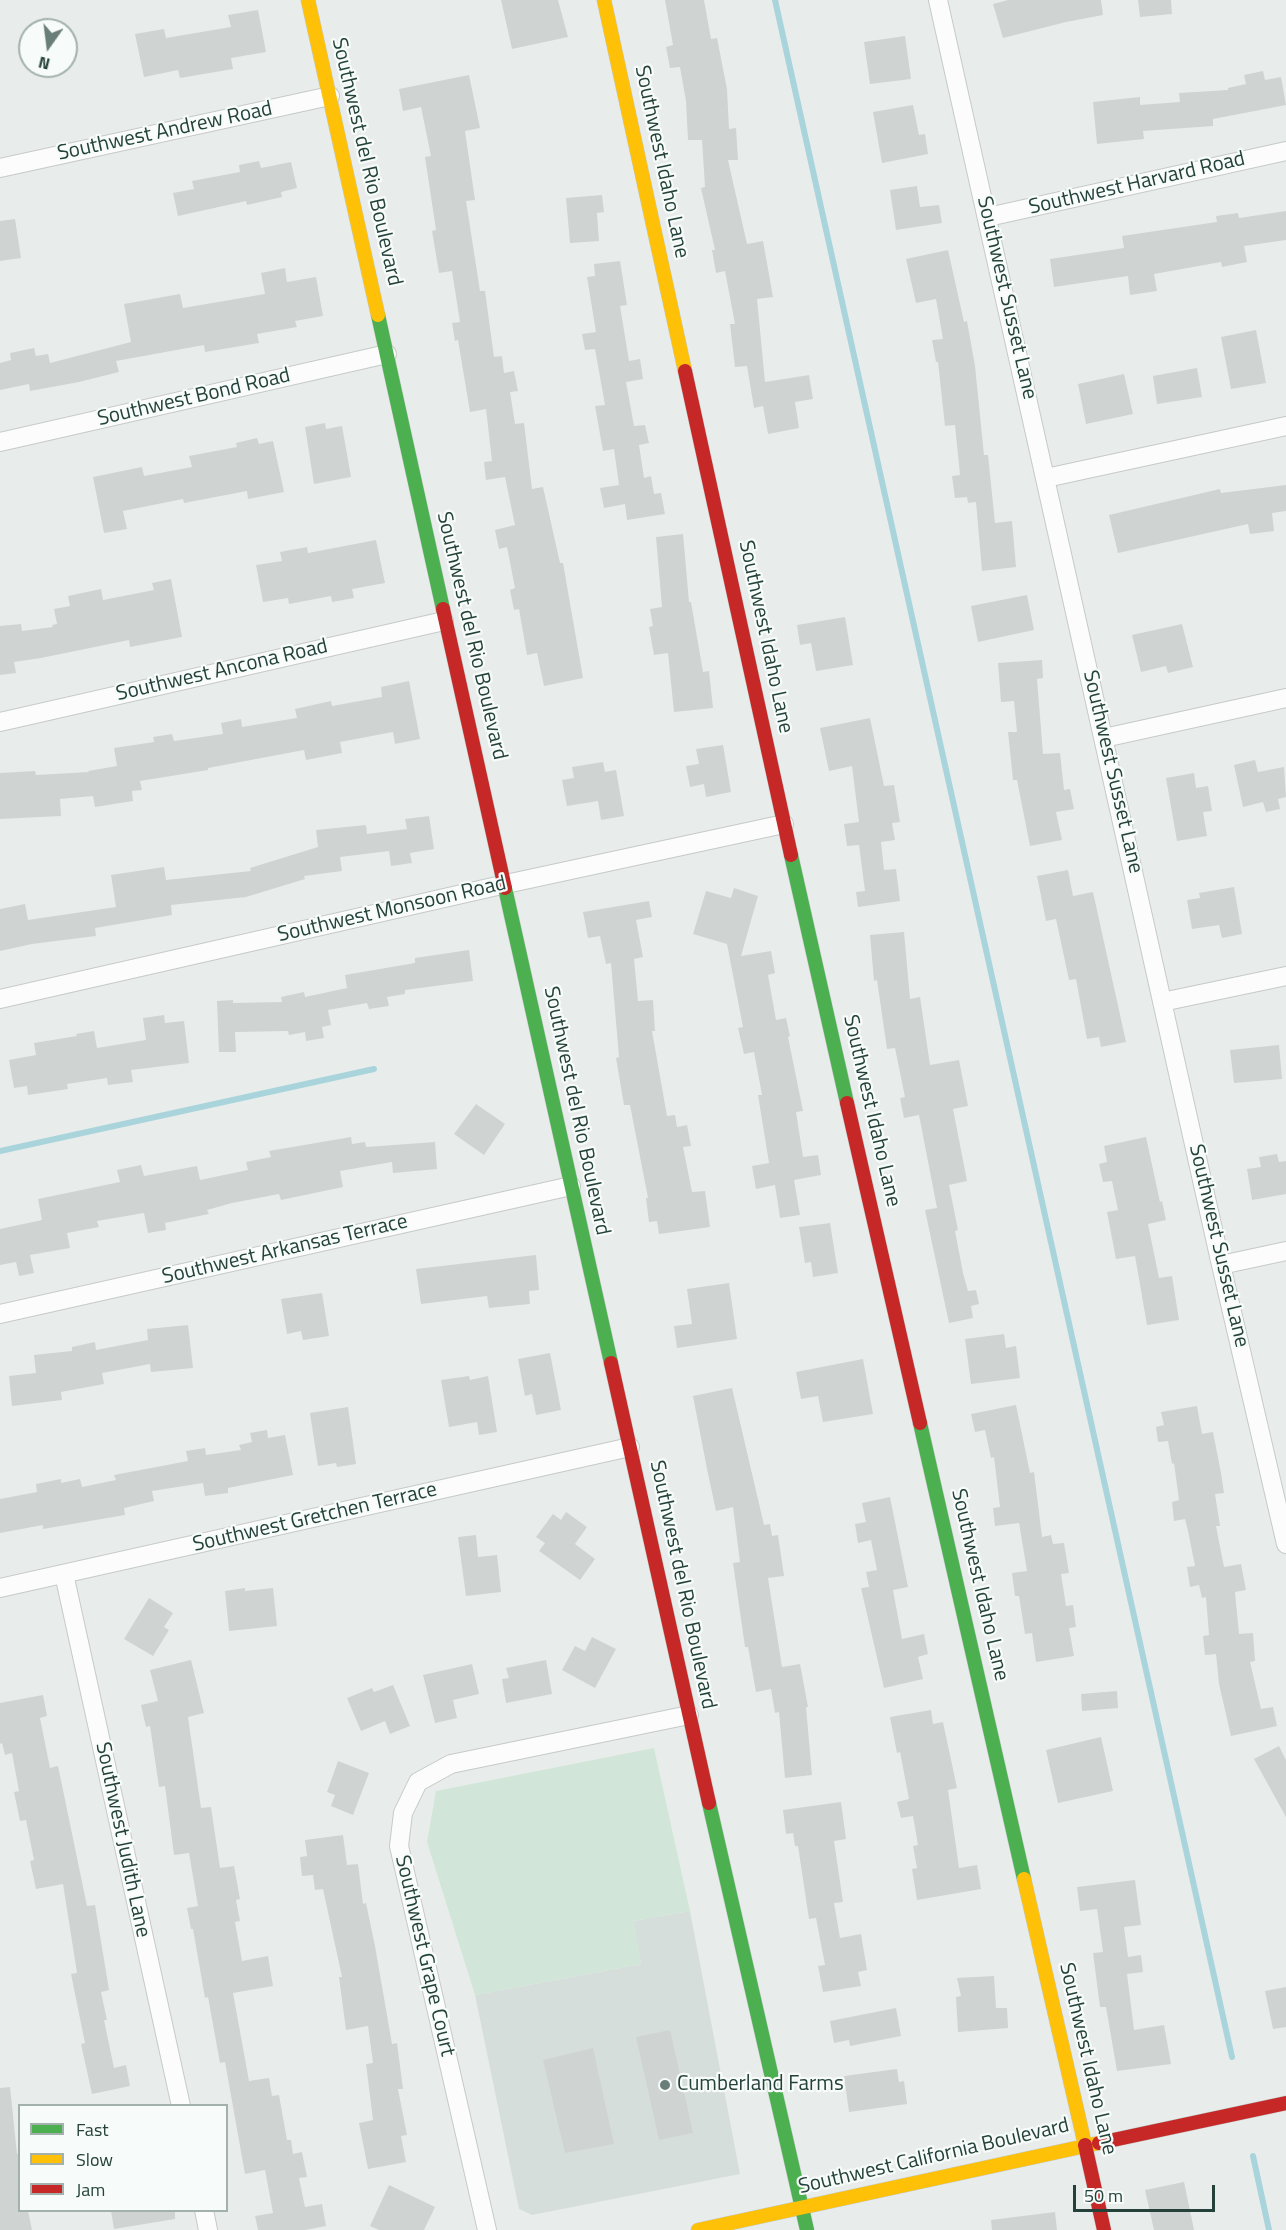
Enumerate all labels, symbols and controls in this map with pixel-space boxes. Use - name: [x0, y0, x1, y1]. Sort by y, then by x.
- north arrow: [18, 18, 78, 78]
- street label: Southwest del Rio Boulevard: [325, 35, 407, 289]
- text: N: [36, 51, 52, 77]
- street label: Southwest Idaho Lane: [628, 63, 694, 261]
- street label: Southwest Andrew Road: [55, 97, 275, 167]
- street label: Southwest Harvard Road: [1026, 147, 1248, 221]
- street label: Southwest Susset Lane: [970, 194, 1042, 402]
- street label: Southwest Bond Road: [95, 364, 293, 432]
- street label: Southwest del Rio Boulevard: [430, 509, 512, 763]
- street label: Southwest Idaho Lane: [732, 538, 798, 736]
- street label: Southwest Ancona Road: [114, 634, 330, 708]
- street label: Southwest Susset Lane: [1076, 668, 1148, 876]
- street label: Southwest Monsoon Road: [275, 871, 509, 949]
- street label: Southwest del Rio Boulevard: [537, 984, 615, 1238]
- street label: Southwest Idaho Lane: [837, 1012, 905, 1210]
- street label: Southwest Susset Lane: [1182, 1142, 1254, 1350]
- street label: Southwest Arkansas Terrace: [160, 1209, 410, 1291]
- street label: Southwest del Rio Boulevard: [643, 1458, 721, 1712]
- street label: Southwest Gretchen Terrace: [191, 1478, 439, 1558]
- street label: Southwest Idaho Lane: [945, 1486, 1013, 1684]
- street label: Southwest Judith Lane: [89, 1740, 155, 1940]
- street label: Southwest Grape Court: [389, 1853, 459, 2059]
- street label: Southwest Idaho Lane: [1053, 1960, 1121, 2158]
- place label: Cumberland Farms: [677, 2072, 844, 2098]
- marker: Cumberland Farms: [658, 2078, 672, 2092]
- legend: [18, 2104, 228, 2212]
- street label: Southwest California Boulevard: [796, 2114, 1072, 2200]
- text: Fast: [76, 2116, 109, 2143]
- text: Slow: [76, 2146, 113, 2173]
- scale bar: [1076, 2173, 1218, 2211]
- text: Jam: [76, 2176, 105, 2203]
- text: 50 m: [1084, 2182, 1123, 2209]

